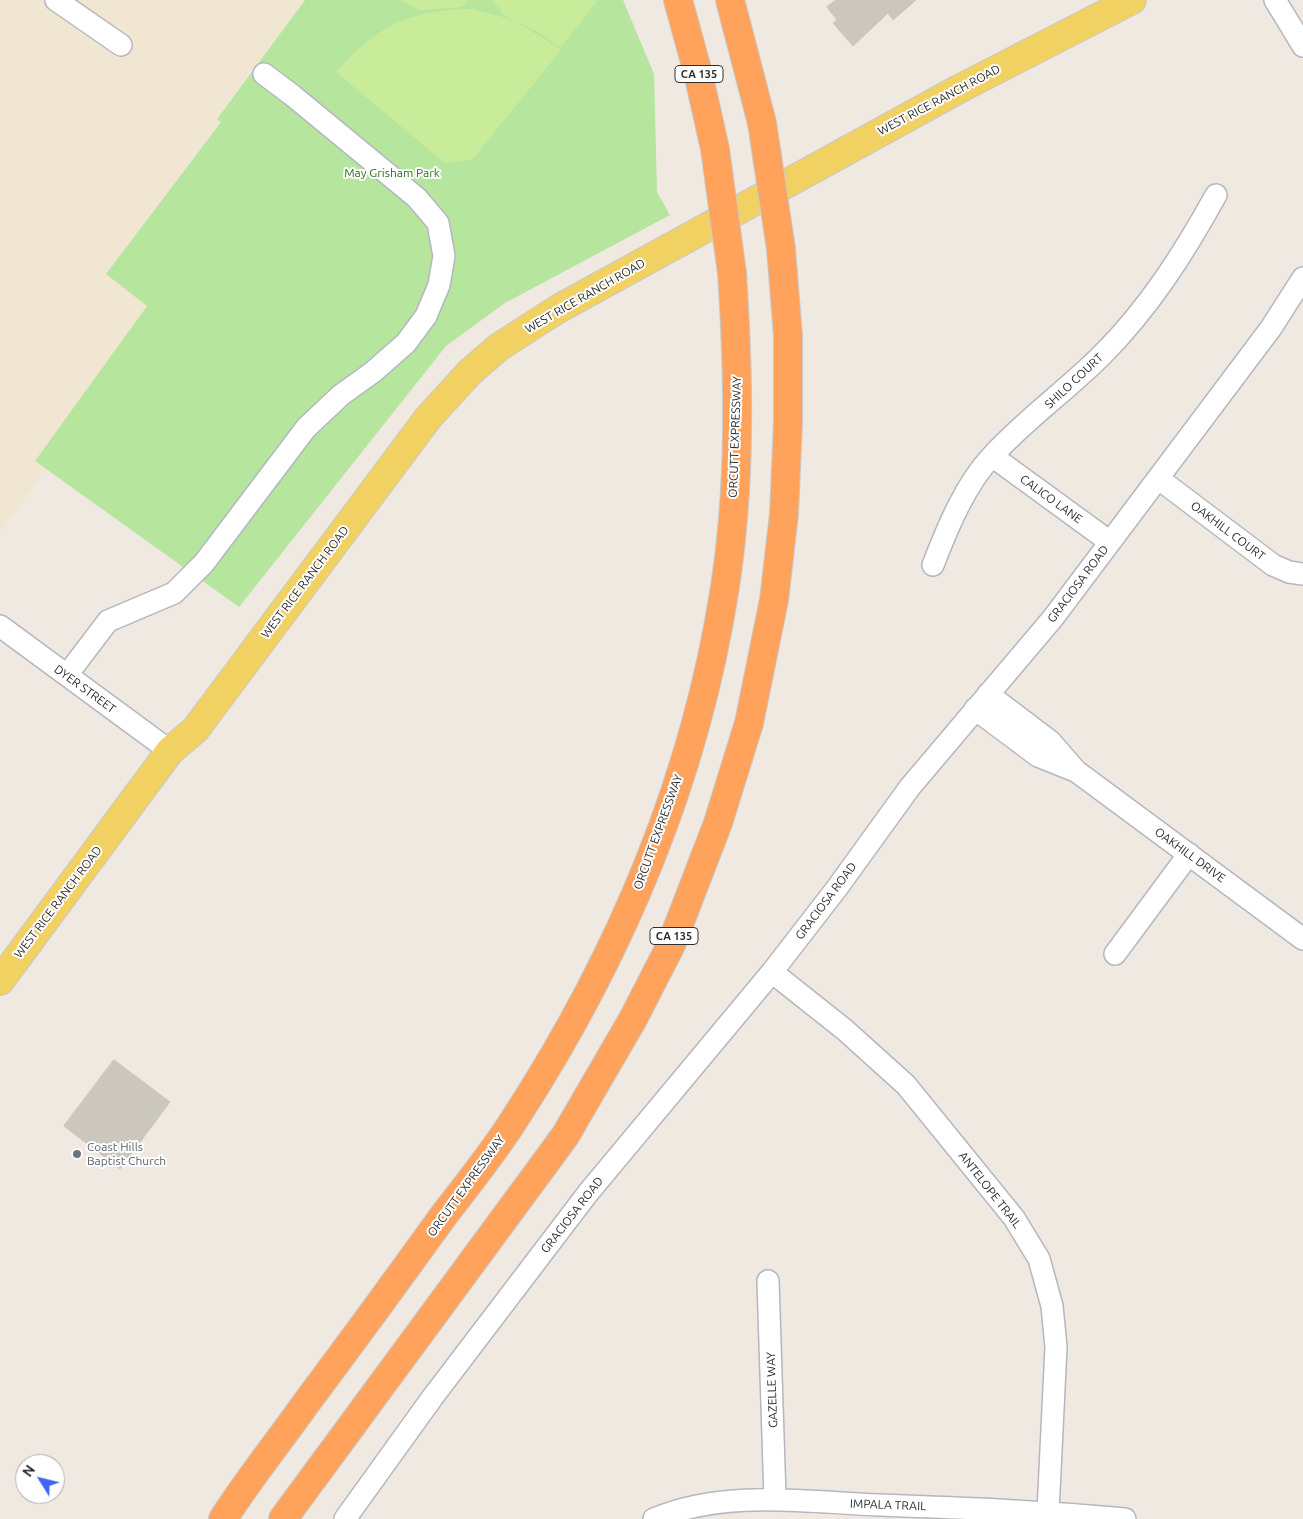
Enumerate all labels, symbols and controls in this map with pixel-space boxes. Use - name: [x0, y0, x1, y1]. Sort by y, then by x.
- street label: WEST RICE RANCH ROAD: [875, 62, 1003, 138]
- road number: CA 135: [675, 66, 723, 82]
- park label: May Grisham Park: [344, 166, 440, 180]
- street label: WEST RICE RANCH ROAD: [522, 256, 648, 336]
- street label: SHILO COURT: [1042, 350, 1106, 412]
- street label: ORCUTT EXPRESSWAY: [726, 376, 744, 498]
- street label: CALICO LANE: [1017, 472, 1085, 526]
- street label: OAKHILL COURT: [1188, 498, 1268, 564]
- street label: WEST RICE RANCH ROAD: [258, 523, 352, 641]
- street label: GRACIOSA ROAD: [1044, 543, 1112, 625]
- street label: DYER STREET: [51, 662, 119, 716]
- street label: ORCUTT EXPRESSWAY: [630, 772, 686, 892]
- street label: OAKHILL DRIVE: [1152, 824, 1228, 886]
- street label: WEST RICE RANCH ROAD: [11, 843, 105, 961]
- street label: GRACIOSA ROAD: [792, 860, 860, 942]
- road number: CA 135: [650, 928, 698, 944]
- street label: ORCUTT EXPRESSWAY: [424, 1133, 508, 1239]
- place label: Coast Hills Baptist Church: [87, 1140, 166, 1168]
- marker: Coast Hills Baptist Church: [71, 1148, 83, 1160]
- street label: ANTELOPE TRAIL: [956, 1149, 1024, 1231]
- street label: GRACIOSA ROAD: [538, 1174, 606, 1256]
- street label: GAZELLE WAY: [763, 1352, 781, 1428]
- north arrow: [15, 1454, 65, 1504]
- text: N: [19, 1462, 38, 1480]
- street label: IMPALA TRAIL: [850, 1496, 926, 1514]

